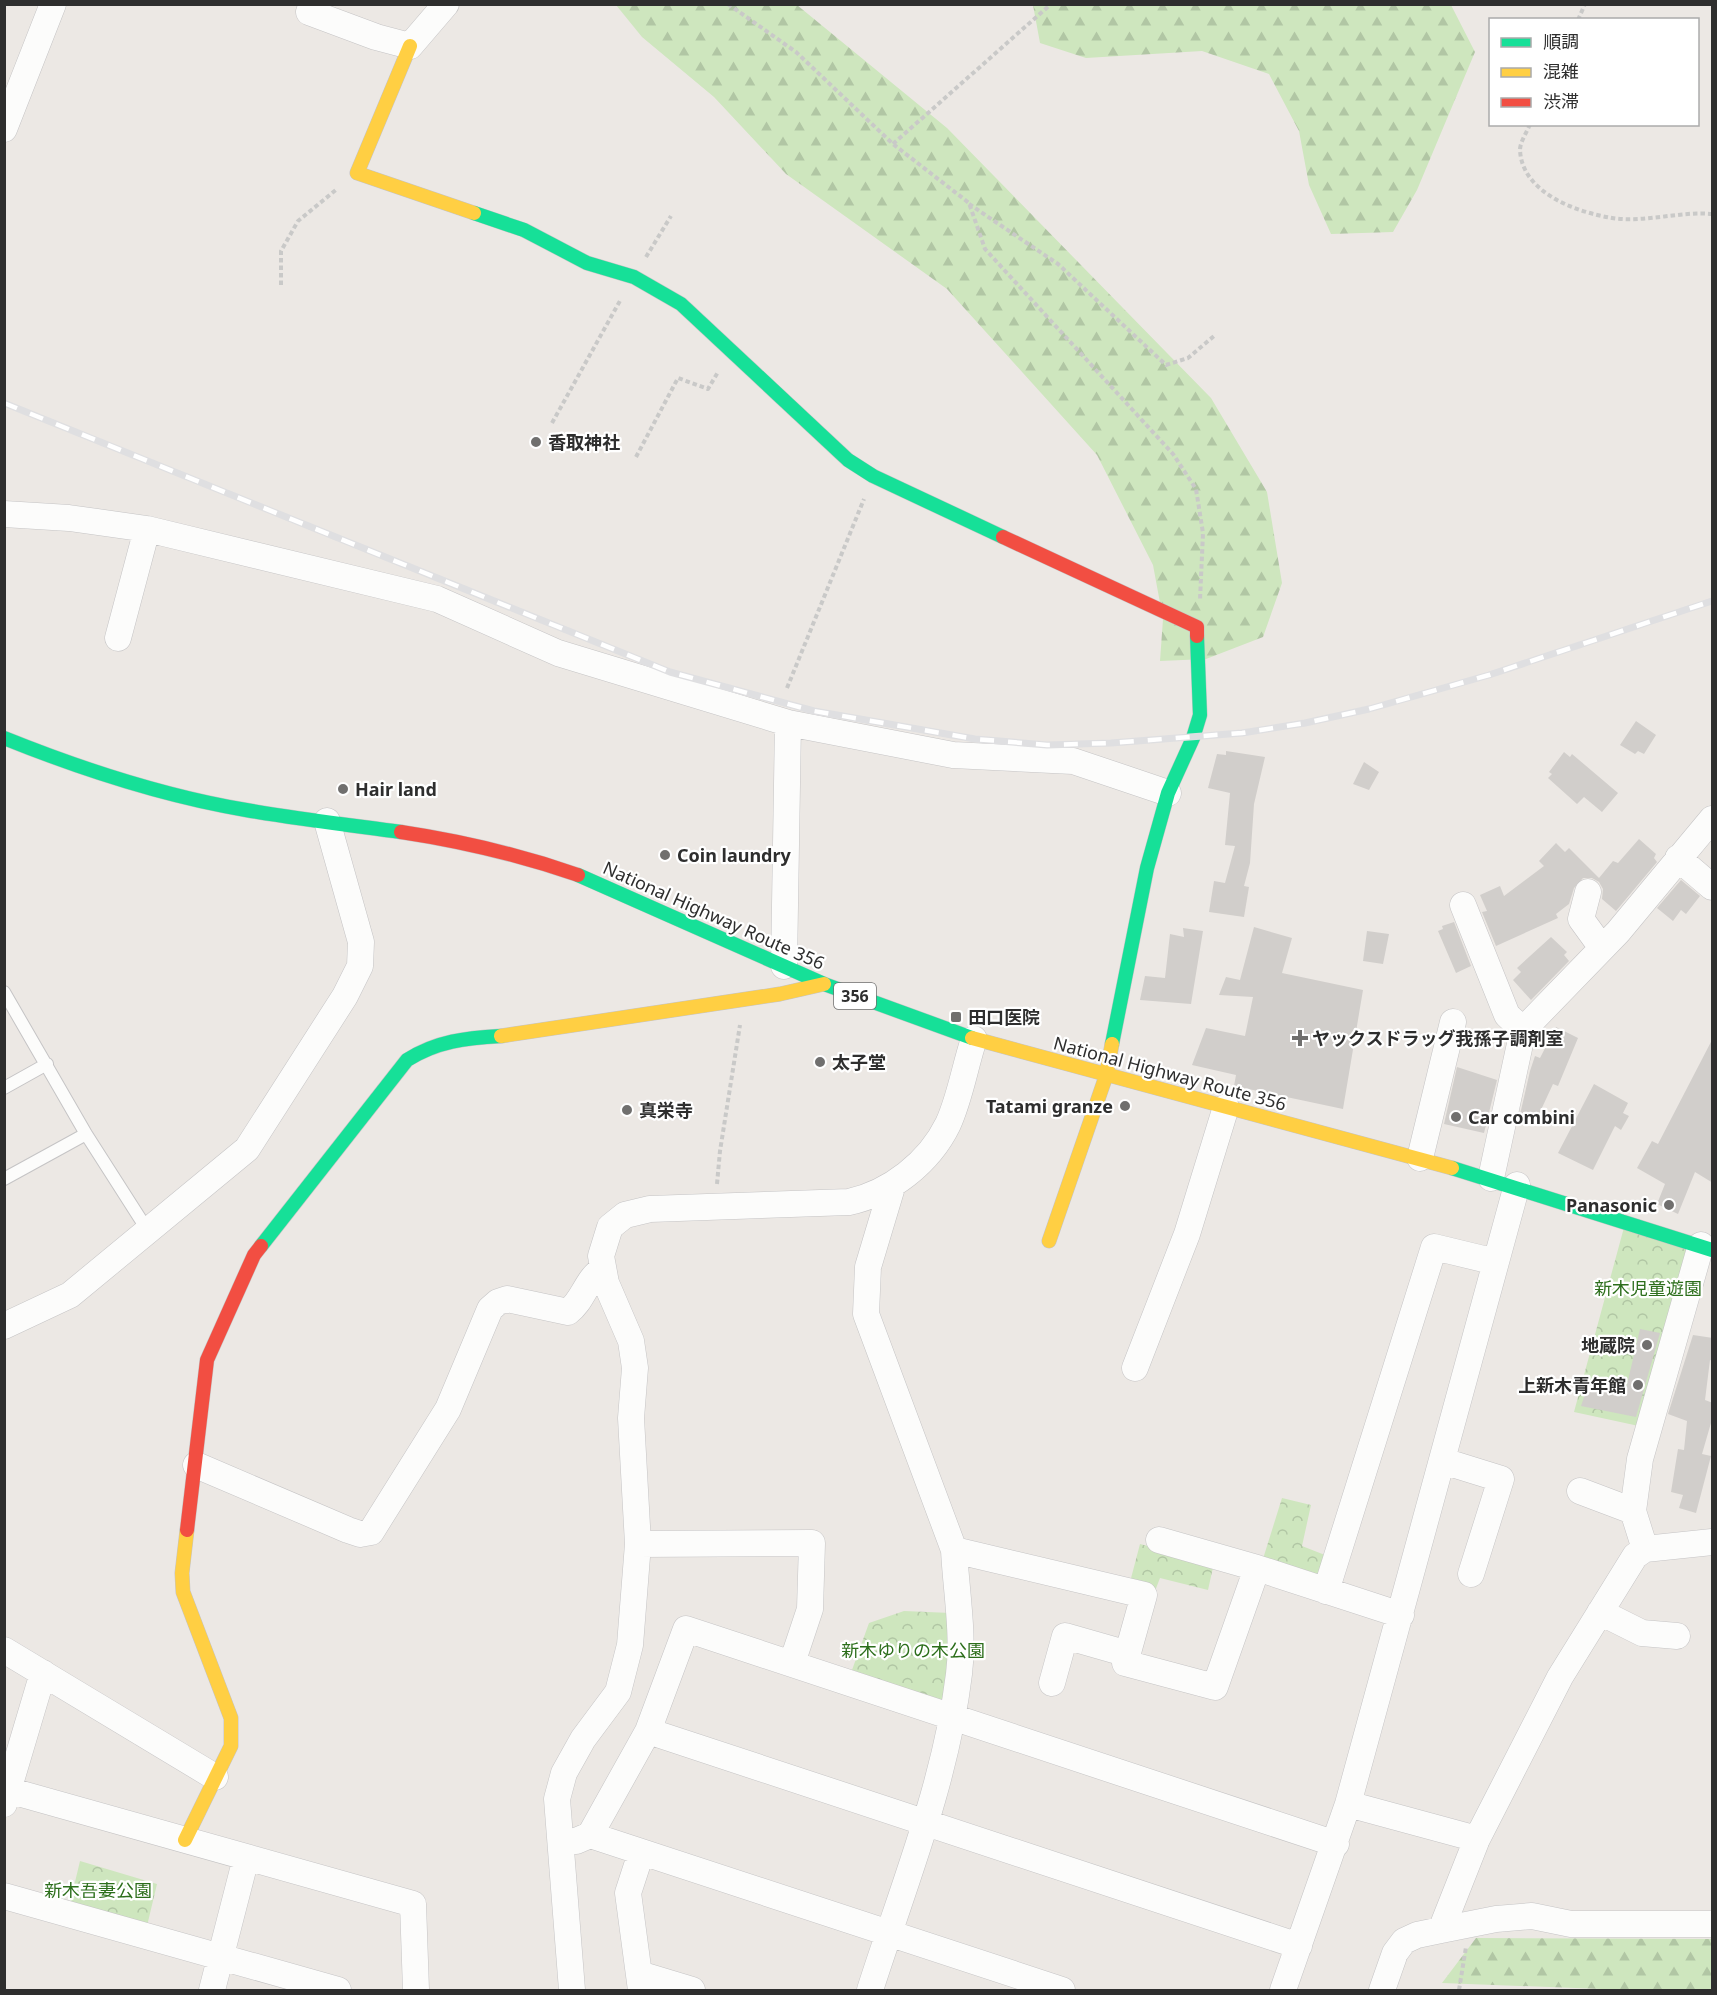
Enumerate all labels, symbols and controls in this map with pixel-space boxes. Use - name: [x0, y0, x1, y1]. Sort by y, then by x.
- legend: [1489, 18, 1699, 126]
- text: 順調: [1543, 29, 1579, 53]
- text: 混雑: [1543, 59, 1579, 83]
- text: 渋滞: [1543, 89, 1579, 113]
- place label: 香取神社: [548, 430, 620, 454]
- marker: 香取神社: [529, 435, 543, 449]
- place label: Hair land: [355, 777, 437, 801]
- marker: Hair land: [336, 782, 350, 796]
- place label: Coin laundry: [677, 843, 792, 867]
- marker: Coin laundry: [658, 848, 672, 862]
- street label: National Highway Route 356: [599, 855, 829, 975]
- road number: 356: [834, 983, 876, 1009]
- place label: 田口医院: [968, 1005, 1040, 1029]
- marker: 田口医院: [949, 1010, 963, 1024]
- place label: ヤックスドラッグ我孫子調剤室: [1312, 1026, 1563, 1050]
- street label: National Highway Route 356: [1051, 1030, 1289, 1116]
- marker: ヤックスドラッグ我孫子調剤室: [1293, 1031, 1307, 1045]
- place label: 太子堂: [832, 1050, 886, 1074]
- marker: 太子堂: [813, 1055, 827, 1069]
- place label: Tatami granze: [986, 1094, 1113, 1118]
- place label: 真栄寺: [639, 1098, 693, 1122]
- marker: Tatami granze: [1118, 1099, 1132, 1113]
- marker: 真栄寺: [620, 1103, 634, 1117]
- place label: Car combini: [1468, 1105, 1575, 1129]
- marker: Car combini: [1449, 1110, 1463, 1124]
- place label: Panasonic: [1566, 1193, 1657, 1217]
- marker: Panasonic: [1662, 1198, 1676, 1212]
- park label: 新木児童遊園: [1594, 1276, 1702, 1300]
- place label: 地蔵院: [1581, 1333, 1635, 1357]
- marker: 地蔵院: [1640, 1338, 1654, 1352]
- place label: 上新木青年館: [1518, 1373, 1626, 1397]
- marker: 上新木青年館: [1631, 1378, 1645, 1392]
- park label: 新木ゆりの木公園: [841, 1638, 985, 1662]
- park label: 新木吾妻公園: [44, 1878, 152, 1902]

